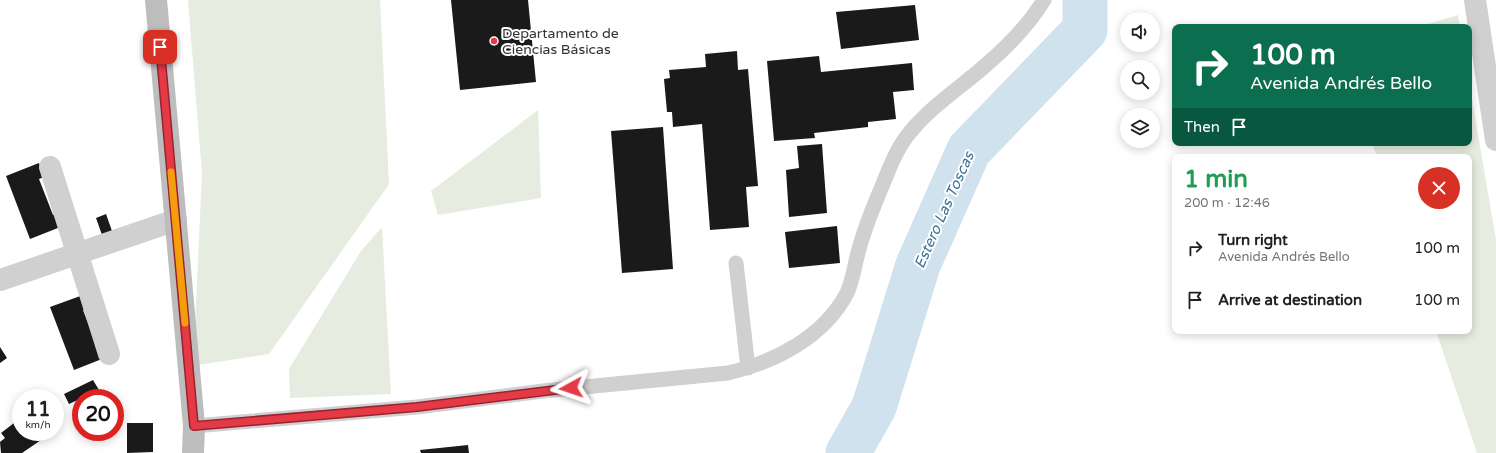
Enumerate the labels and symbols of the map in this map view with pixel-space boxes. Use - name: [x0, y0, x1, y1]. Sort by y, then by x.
- place label: Departamento de Ciencias Básicas: [502, 25, 619, 58]
- pin: [143, 30, 177, 64]
- marker: Departamento de Ciencias Básicas: [489, 36, 499, 46]
- water label: Estero Las Toscas: [910, 147, 978, 271]
- position arrow: [550, 367, 592, 409]
- speed limit sign: 20: [72, 389, 124, 441]

